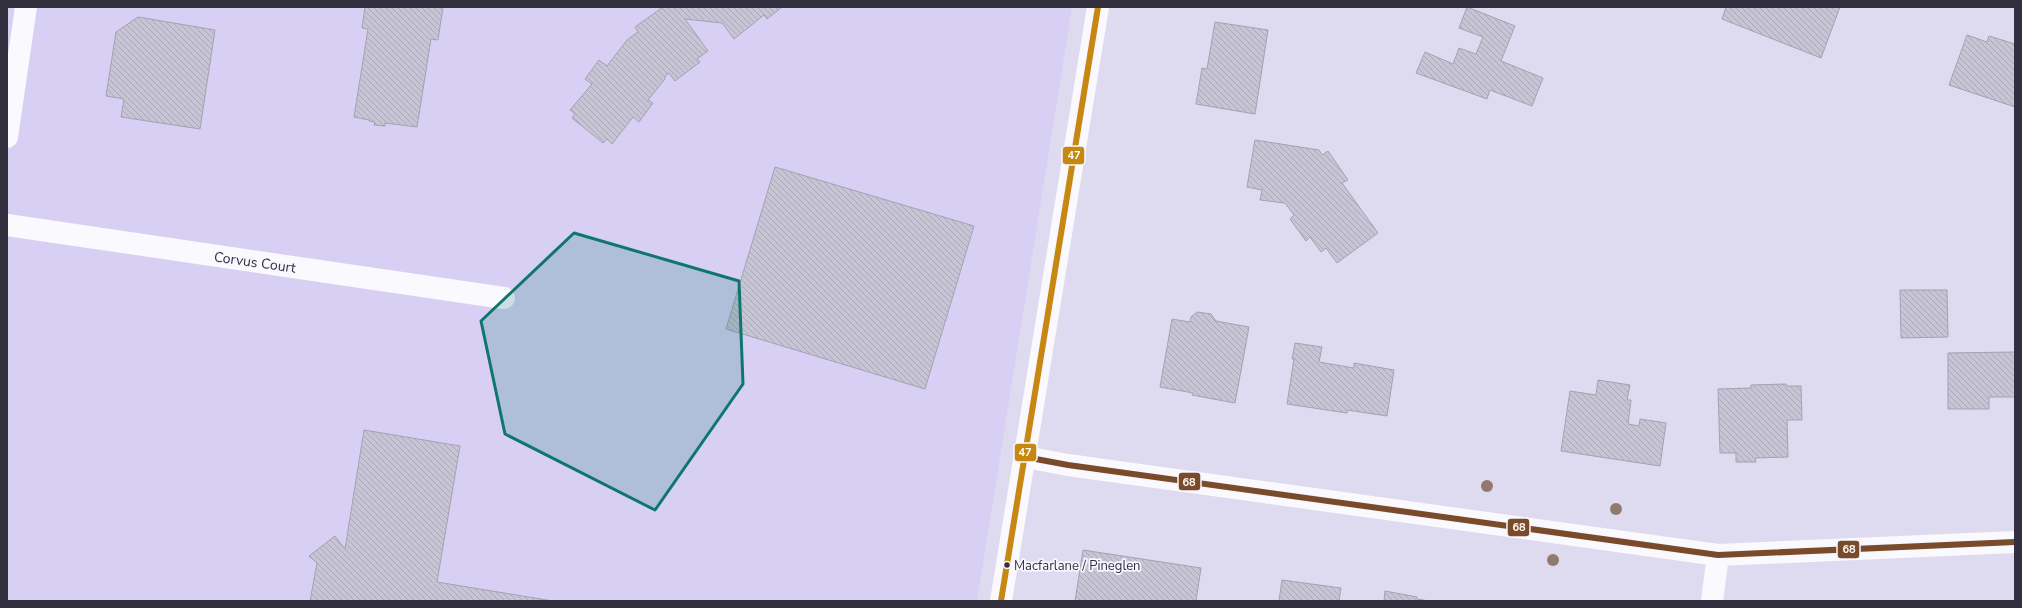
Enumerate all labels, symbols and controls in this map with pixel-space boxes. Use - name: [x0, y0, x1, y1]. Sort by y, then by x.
- line badge: 47: [1062, 146, 1085, 165]
- text: 47: [1067, 148, 1081, 163]
- street label: Corvus Court: [213, 247, 297, 278]
- line badge: 47: [1014, 443, 1037, 462]
- text: 47: [1018, 445, 1032, 460]
- line badge: 68: [1178, 472, 1201, 491]
- text: 68: [1182, 475, 1196, 490]
- line badge: 68: [1507, 518, 1530, 537]
- text: 68: [1512, 520, 1526, 535]
- line badge: 68: [1837, 540, 1860, 559]
- text: 68: [1842, 542, 1856, 557]
- place label: Macfarlane / Pineglen: [1014, 557, 1140, 575]
- marker: Macfarlane / Pineglen: [1002, 560, 1012, 570]

